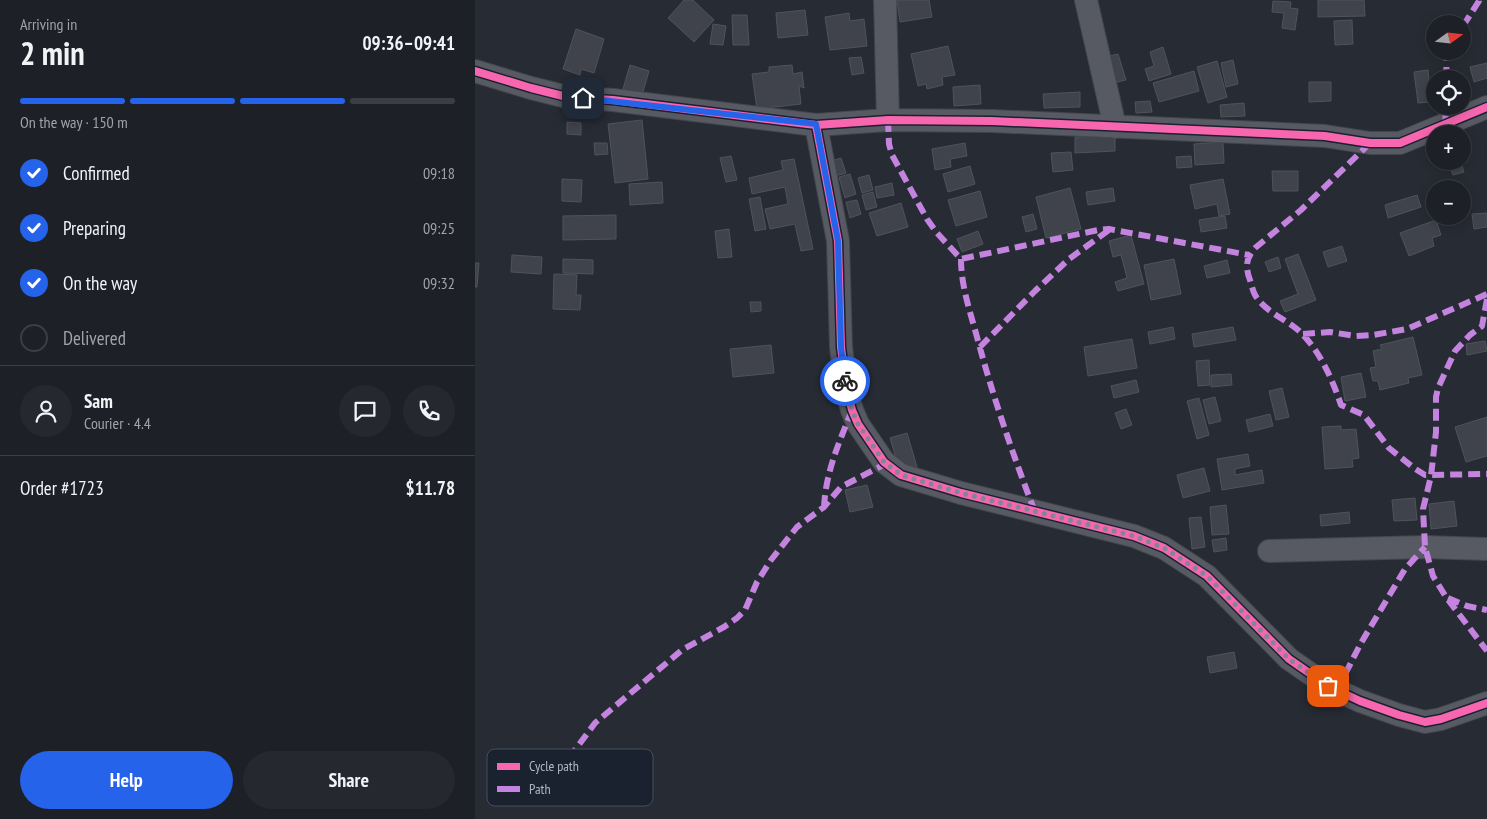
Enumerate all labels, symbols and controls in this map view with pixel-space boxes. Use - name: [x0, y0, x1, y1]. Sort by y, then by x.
- text: Arriving in: [20, 14, 77, 34]
- north arrow: [1426, 15, 1471, 60]
- map controls: [1426, 15, 1471, 225]
- text: 09:36–09:41: [362, 31, 455, 55]
- text: 2 min: [20, 32, 85, 74]
- button: locate: [1426, 70, 1471, 115]
- pin: [562, 77, 604, 119]
- icon: home: [569, 84, 597, 112]
- text: On the way · 150 m: [20, 112, 128, 132]
- button: +: [1426, 125, 1471, 170]
- icon: check: [20, 159, 48, 187]
- text: Confirmed: [63, 161, 130, 185]
- text: 09:18: [423, 163, 455, 183]
- button: −: [1426, 180, 1471, 225]
- icon: check: [20, 214, 48, 242]
- text: Preparing: [63, 216, 126, 240]
- text: 09:25: [423, 218, 455, 238]
- icon: check: [20, 269, 48, 297]
- text: On the way: [63, 271, 137, 295]
- text: 09:32: [423, 273, 455, 293]
- text: Delivered: [63, 326, 126, 350]
- courier: [820, 356, 870, 406]
- icon: bike: [831, 367, 859, 395]
- button: person: [20, 385, 72, 437]
- button: chat: [339, 385, 391, 437]
- button: phone: [403, 385, 455, 437]
- text: Sam: [84, 389, 113, 413]
- text: Courier · 4.4: [84, 413, 151, 433]
- text: Order #1723: [20, 476, 104, 500]
- text: $11.78: [406, 476, 455, 500]
- pin: [1307, 665, 1349, 707]
- icon: bag: [1314, 672, 1342, 700]
- legend: [487, 749, 653, 806]
- button: Help: [20, 751, 233, 809]
- button: Share: [243, 751, 455, 809]
- text: Cycle path: [529, 757, 579, 775]
- text: Path: [529, 780, 551, 798]

